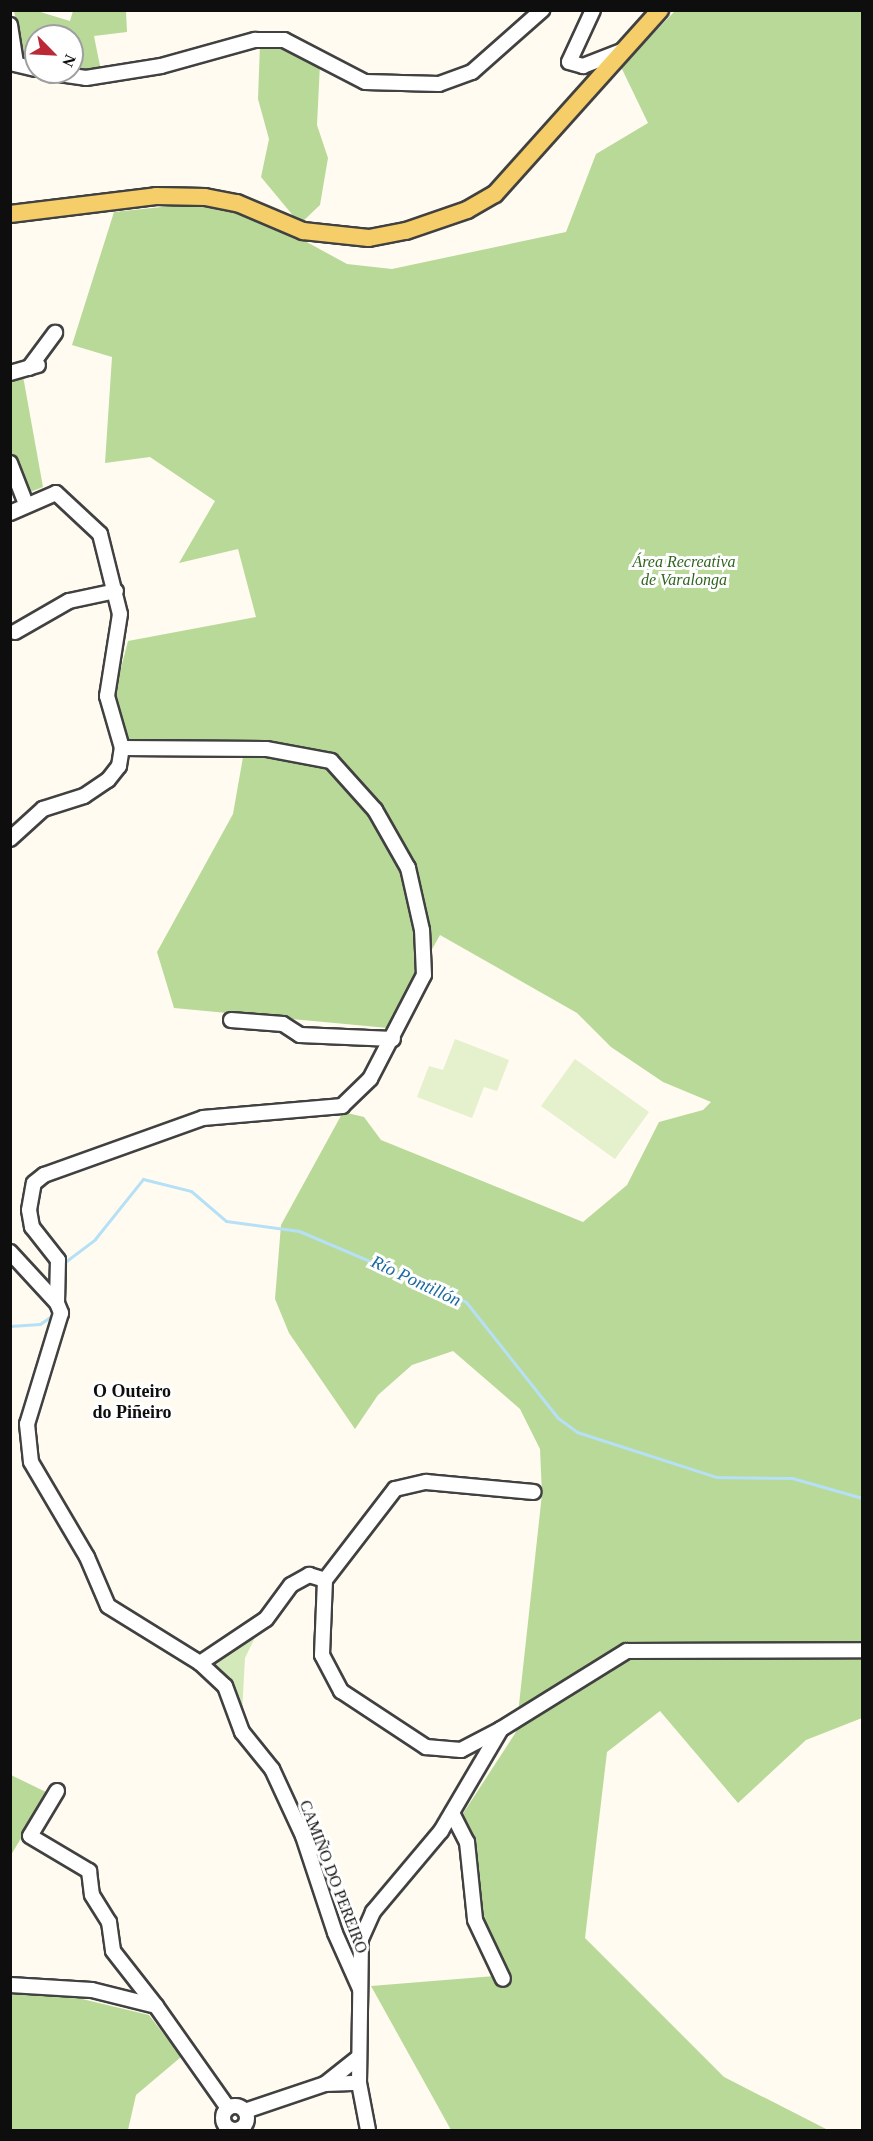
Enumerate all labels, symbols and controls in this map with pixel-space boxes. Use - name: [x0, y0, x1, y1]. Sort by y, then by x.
- north arrow: [24, 24, 84, 84]
- text: N: [59, 52, 79, 69]
- park label: Área Recreativa de Varalonga: [632, 552, 736, 590]
- water label: Río Pontillón: [368, 1251, 464, 1311]
- district label: O Outeiro do Piñeiro: [92, 1381, 172, 1424]
- street label: CAMIÑO DO PEREIRO: [295, 1798, 371, 1956]

